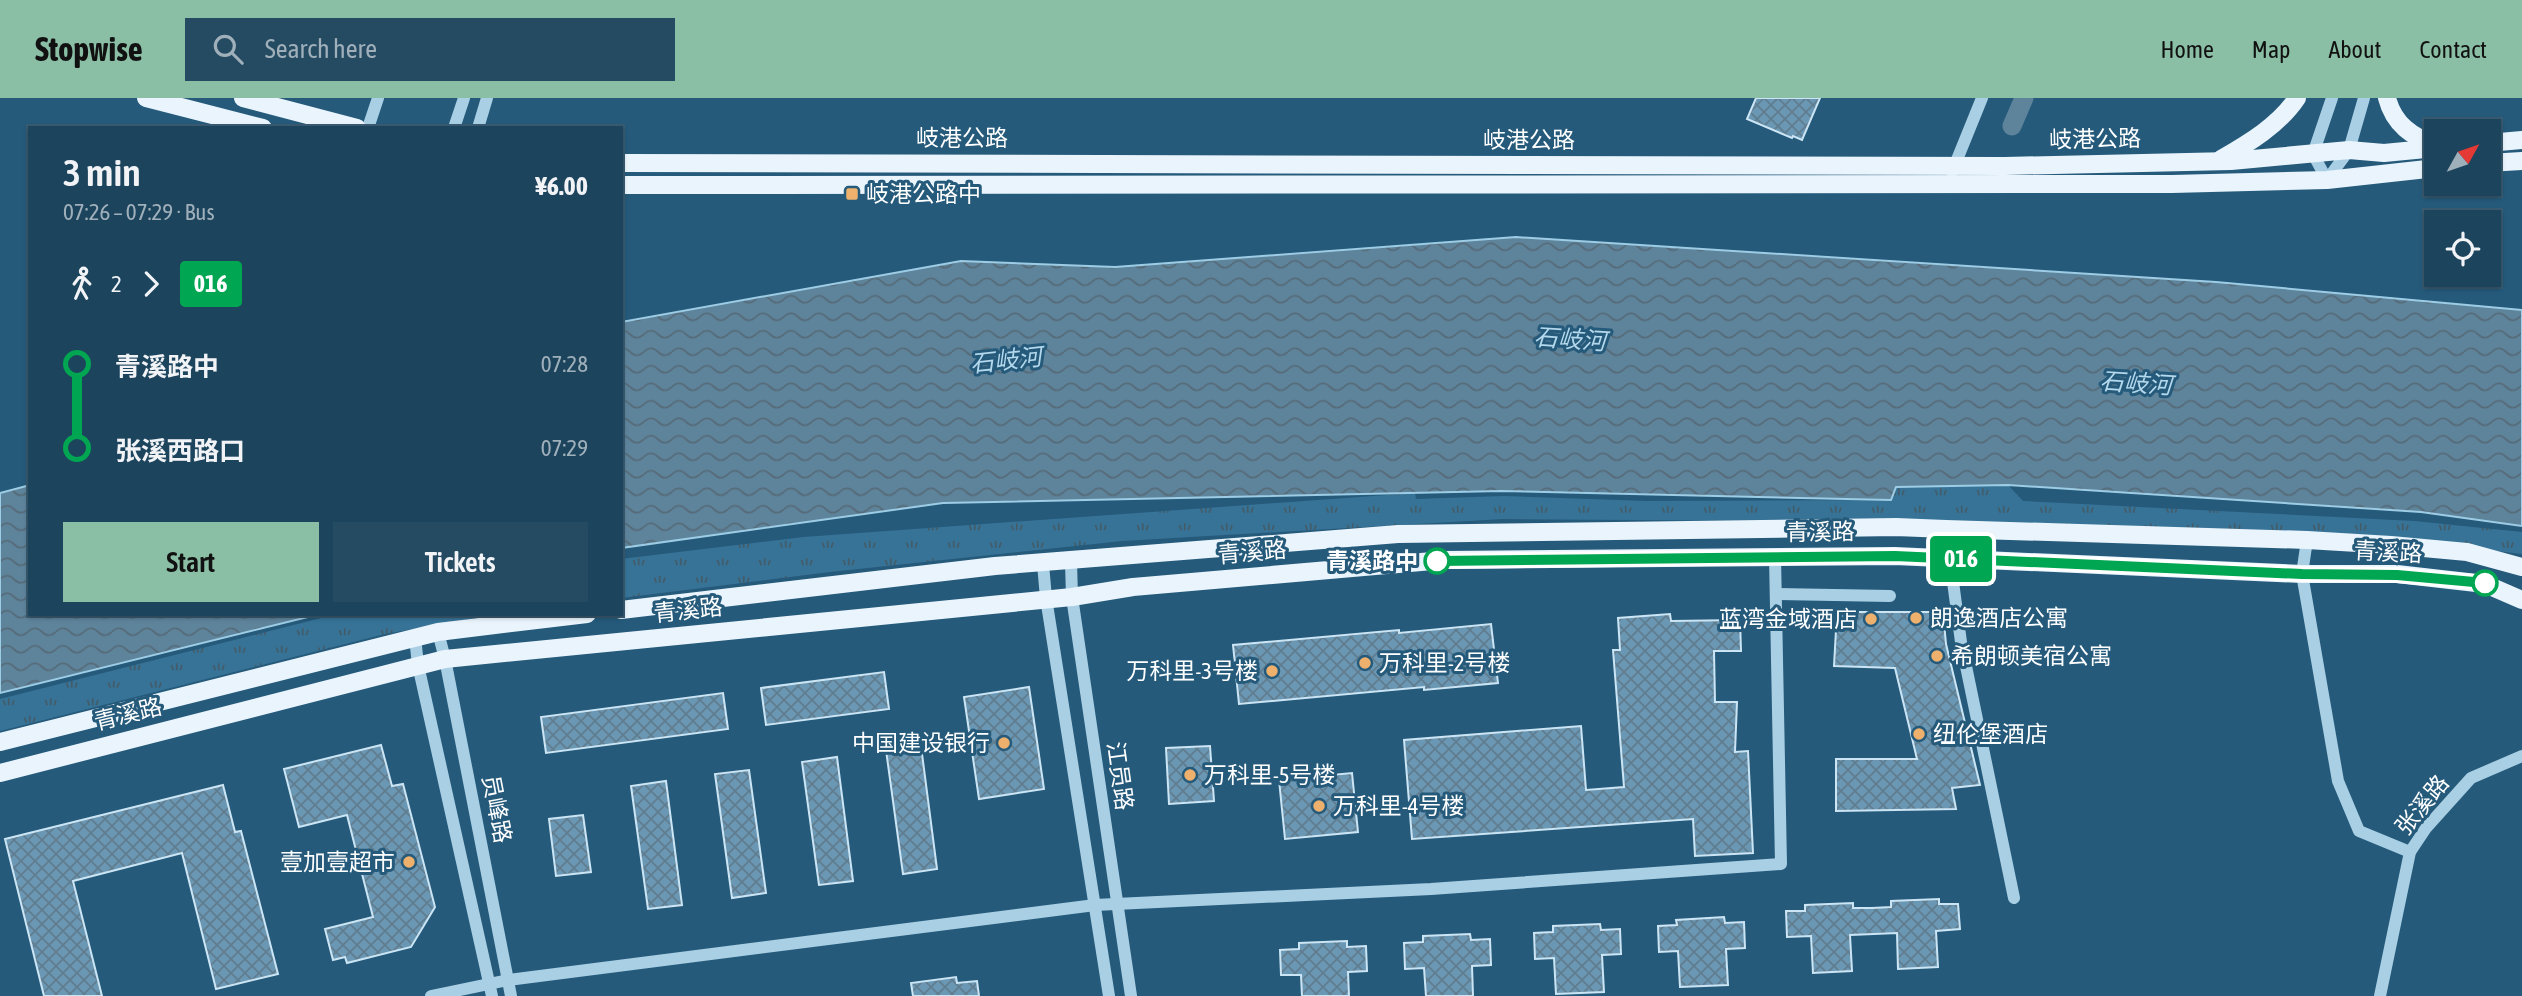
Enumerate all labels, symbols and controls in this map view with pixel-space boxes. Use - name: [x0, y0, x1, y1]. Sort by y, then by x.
- search box: [185, 18, 675, 81]
- text: Stopwise: [35, 30, 143, 68]
- icon: search: [209, 30, 247, 68]
- text: Search here: [265, 34, 377, 64]
- text: Home: [2160, 36, 2214, 63]
- text: Map: [2252, 36, 2290, 63]
- text: About: [2328, 36, 2381, 63]
- text: Contact: [2419, 36, 2487, 63]
- north arrow: [2424, 119, 2501, 196]
- map controls: [2424, 119, 2501, 287]
- street label: 岐港公路: [916, 125, 1008, 151]
- street label: 岐港公路: [2049, 125, 2141, 153]
- street label: 岐港公路: [1483, 127, 1575, 153]
- text: 3 min: [63, 151, 141, 194]
- text: ¥6.00: [535, 171, 588, 201]
- place label: 岐港公路中: [866, 181, 981, 207]
- marker: 岐港公路中: [844, 186, 860, 202]
- text: 07:26 – 07:29 · Bus: [63, 199, 215, 225]
- button: locate: [2424, 210, 2501, 287]
- icon: walk: [63, 265, 101, 303]
- icon: forward: [132, 265, 170, 303]
- text: 016: [194, 270, 228, 297]
- text: 2: [111, 271, 122, 297]
- water label: 石岐河: [1533, 323, 1611, 355]
- water label: 石岐河: [969, 342, 1047, 377]
- text: 07:28: [541, 351, 588, 377]
- text: 青溪路中: [115, 352, 219, 382]
- water label: 石岐河: [2099, 367, 2177, 399]
- text: 07:29: [541, 435, 588, 461]
- text: 张溪西路口: [115, 436, 245, 466]
- street label: 青溪路: [1785, 518, 1855, 546]
- button: Start: [63, 522, 319, 602]
- button: Tickets: [333, 522, 588, 602]
- street label: 青溪路: [1216, 536, 1288, 568]
- line badge: 016: [1921, 536, 2001, 582]
- street label: 青溪路: [2353, 537, 2423, 567]
- text: 016: [1944, 545, 1978, 572]
- place label: 青溪路中: [1326, 548, 1418, 574]
- marker: 青溪路中: [1424, 548, 1450, 574]
- unlabelled marker: [2472, 570, 2498, 596]
- street label: 青溪路: [652, 593, 724, 627]
- place label: 朗逸酒店公寓: [1930, 605, 2068, 631]
- place label: 蓝湾金域酒店: [1719, 606, 1857, 632]
- marker: 朗逸酒店公寓: [1908, 610, 1924, 626]
- marker: 蓝湾金域酒店: [1863, 611, 1879, 627]
- place label: 希朗顿美宿公寓: [1951, 643, 2112, 669]
- marker: 希朗顿美宿公寓: [1929, 648, 1945, 664]
- place label: 万科里-2号楼: [1379, 650, 1511, 676]
- marker: 万科里-2号楼: [1357, 655, 1373, 671]
- place label: 万科里-3号楼: [1126, 658, 1258, 684]
- marker: 万科里-3号楼: [1264, 663, 1280, 679]
- street label: 青溪路: [91, 693, 165, 735]
- place label: 纽伦堡酒店: [1933, 721, 2048, 747]
- marker: 纽伦堡酒店: [1911, 726, 1927, 742]
- place label: 中国建设银行: [852, 730, 990, 756]
- marker: 中国建设银行: [996, 735, 1012, 751]
- street label: 江员路: [1102, 740, 1138, 812]
- place label: 万科里-5号楼: [1204, 762, 1336, 788]
- marker: 万科里-5号楼: [1182, 767, 1198, 783]
- street label: 张溪路: [2390, 770, 2454, 840]
- street label: 员峰路: [478, 773, 516, 845]
- place label: 万科里-4号楼: [1333, 793, 1465, 819]
- marker: 万科里-4号楼: [1311, 798, 1327, 814]
- place label: 壹加壹超市: [280, 849, 395, 875]
- marker: 壹加壹超市: [401, 854, 417, 870]

